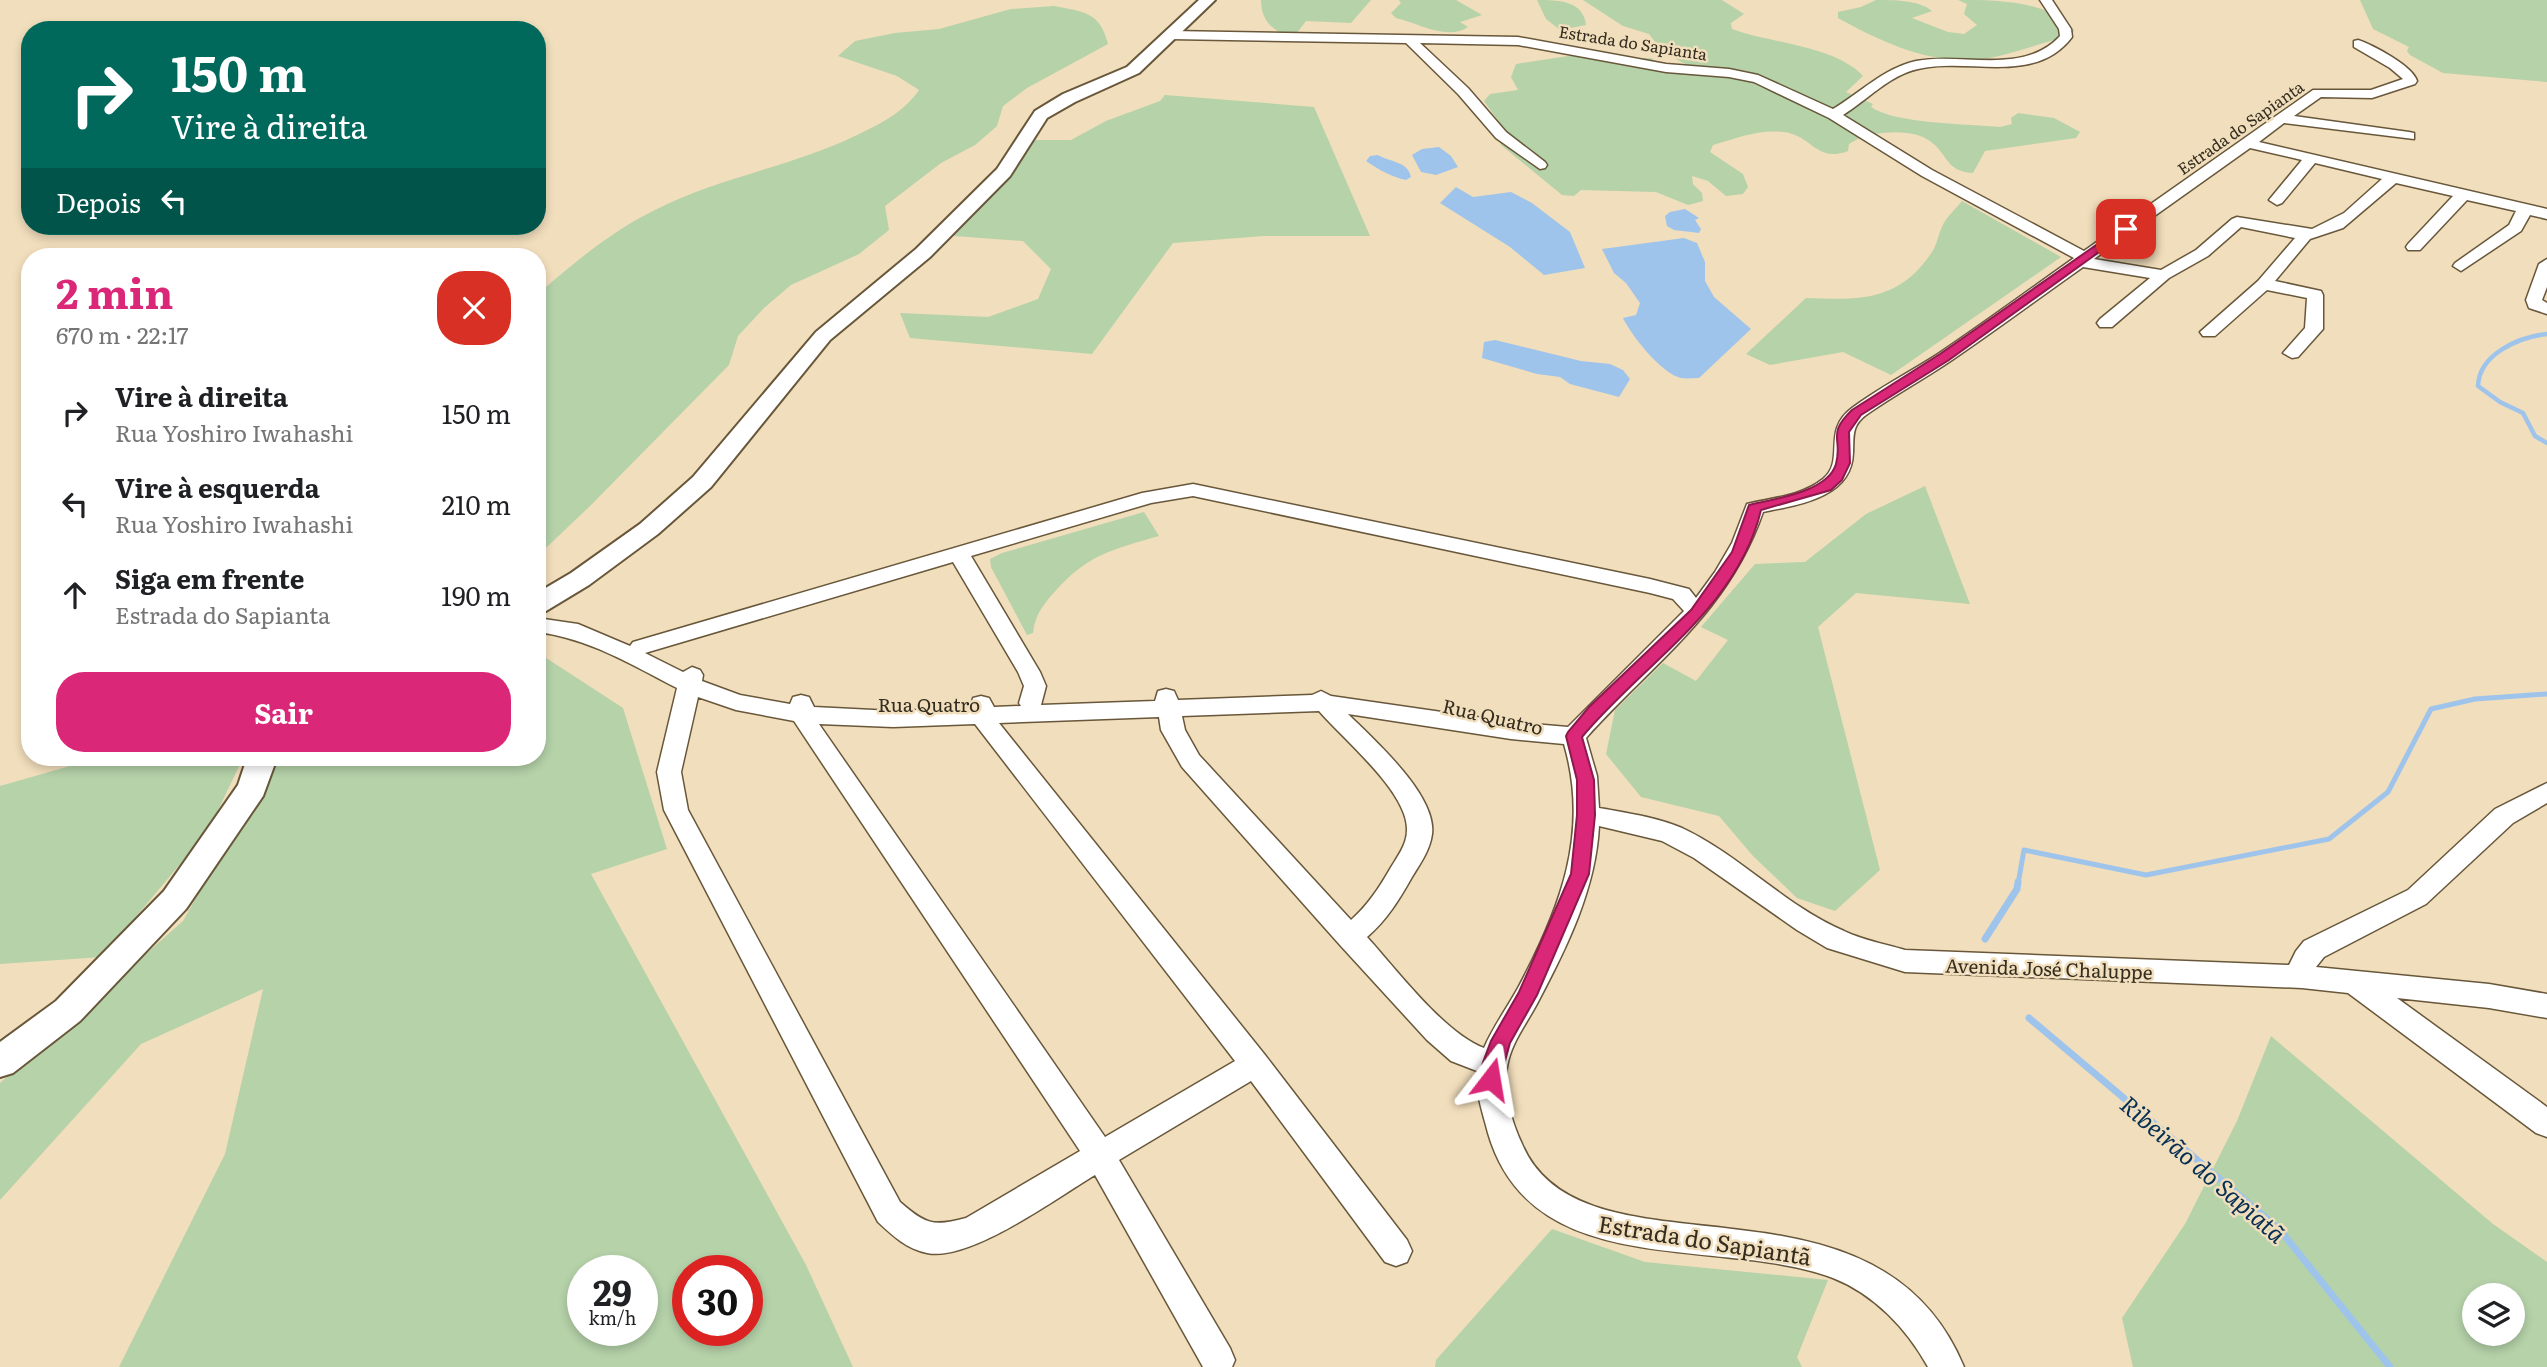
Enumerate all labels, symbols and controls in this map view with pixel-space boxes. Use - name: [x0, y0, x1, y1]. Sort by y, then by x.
- street label: Estrada do Sapianta: [1557, 18, 1709, 66]
- text: 150 m: [171, 34, 307, 107]
- icon: right: [56, 49, 147, 140]
- street label: Estrada do Sapianta: [2172, 74, 2309, 180]
- text: Vire à direita: [171, 101, 368, 149]
- text: Depois: [56, 182, 141, 221]
- icon: left: [155, 182, 193, 220]
- pin: [2096, 199, 2156, 259]
- icon: arrive: [2107, 210, 2145, 248]
- text: 2 min: [56, 260, 173, 322]
- button: close: [437, 271, 511, 345]
- text: 670 m · 22:17: [56, 317, 188, 351]
- text: Vire à direita: [115, 376, 288, 415]
- text: 150 m: [442, 393, 511, 432]
- icon: right: [56, 394, 94, 432]
- text: Rua Yoshiro Iwahashi: [115, 415, 353, 449]
- text: Vire à esquerda: [115, 467, 320, 506]
- text: 210 m: [442, 484, 511, 523]
- icon: left: [56, 485, 94, 523]
- text: Rua Yoshiro Iwahashi: [115, 506, 353, 540]
- text: Siga em frente: [115, 558, 304, 597]
- text: 190 m: [441, 575, 511, 614]
- icon: ahead: [56, 576, 94, 614]
- text: Estrada do Sapianta: [115, 597, 330, 631]
- button: Sair: [56, 672, 511, 752]
- street label: Rua Quatro: [878, 690, 980, 718]
- street label: Rua Quatro: [1440, 691, 1546, 741]
- street label: Avenida José Chaluppe: [1945, 950, 2153, 986]
- position arrow: [1454, 1042, 1528, 1116]
- water label: Ribeirão do Sapiatã: [2113, 1086, 2295, 1250]
- street label: Estrada do Sapiantã: [1596, 1205, 1815, 1273]
- speed limit sign: 30: [672, 1255, 763, 1346]
- text: 29: [593, 1265, 632, 1317]
- map controls: [2462, 1283, 2525, 1346]
- button: layers: [2462, 1283, 2525, 1346]
- text: km/h: [589, 1304, 636, 1331]

